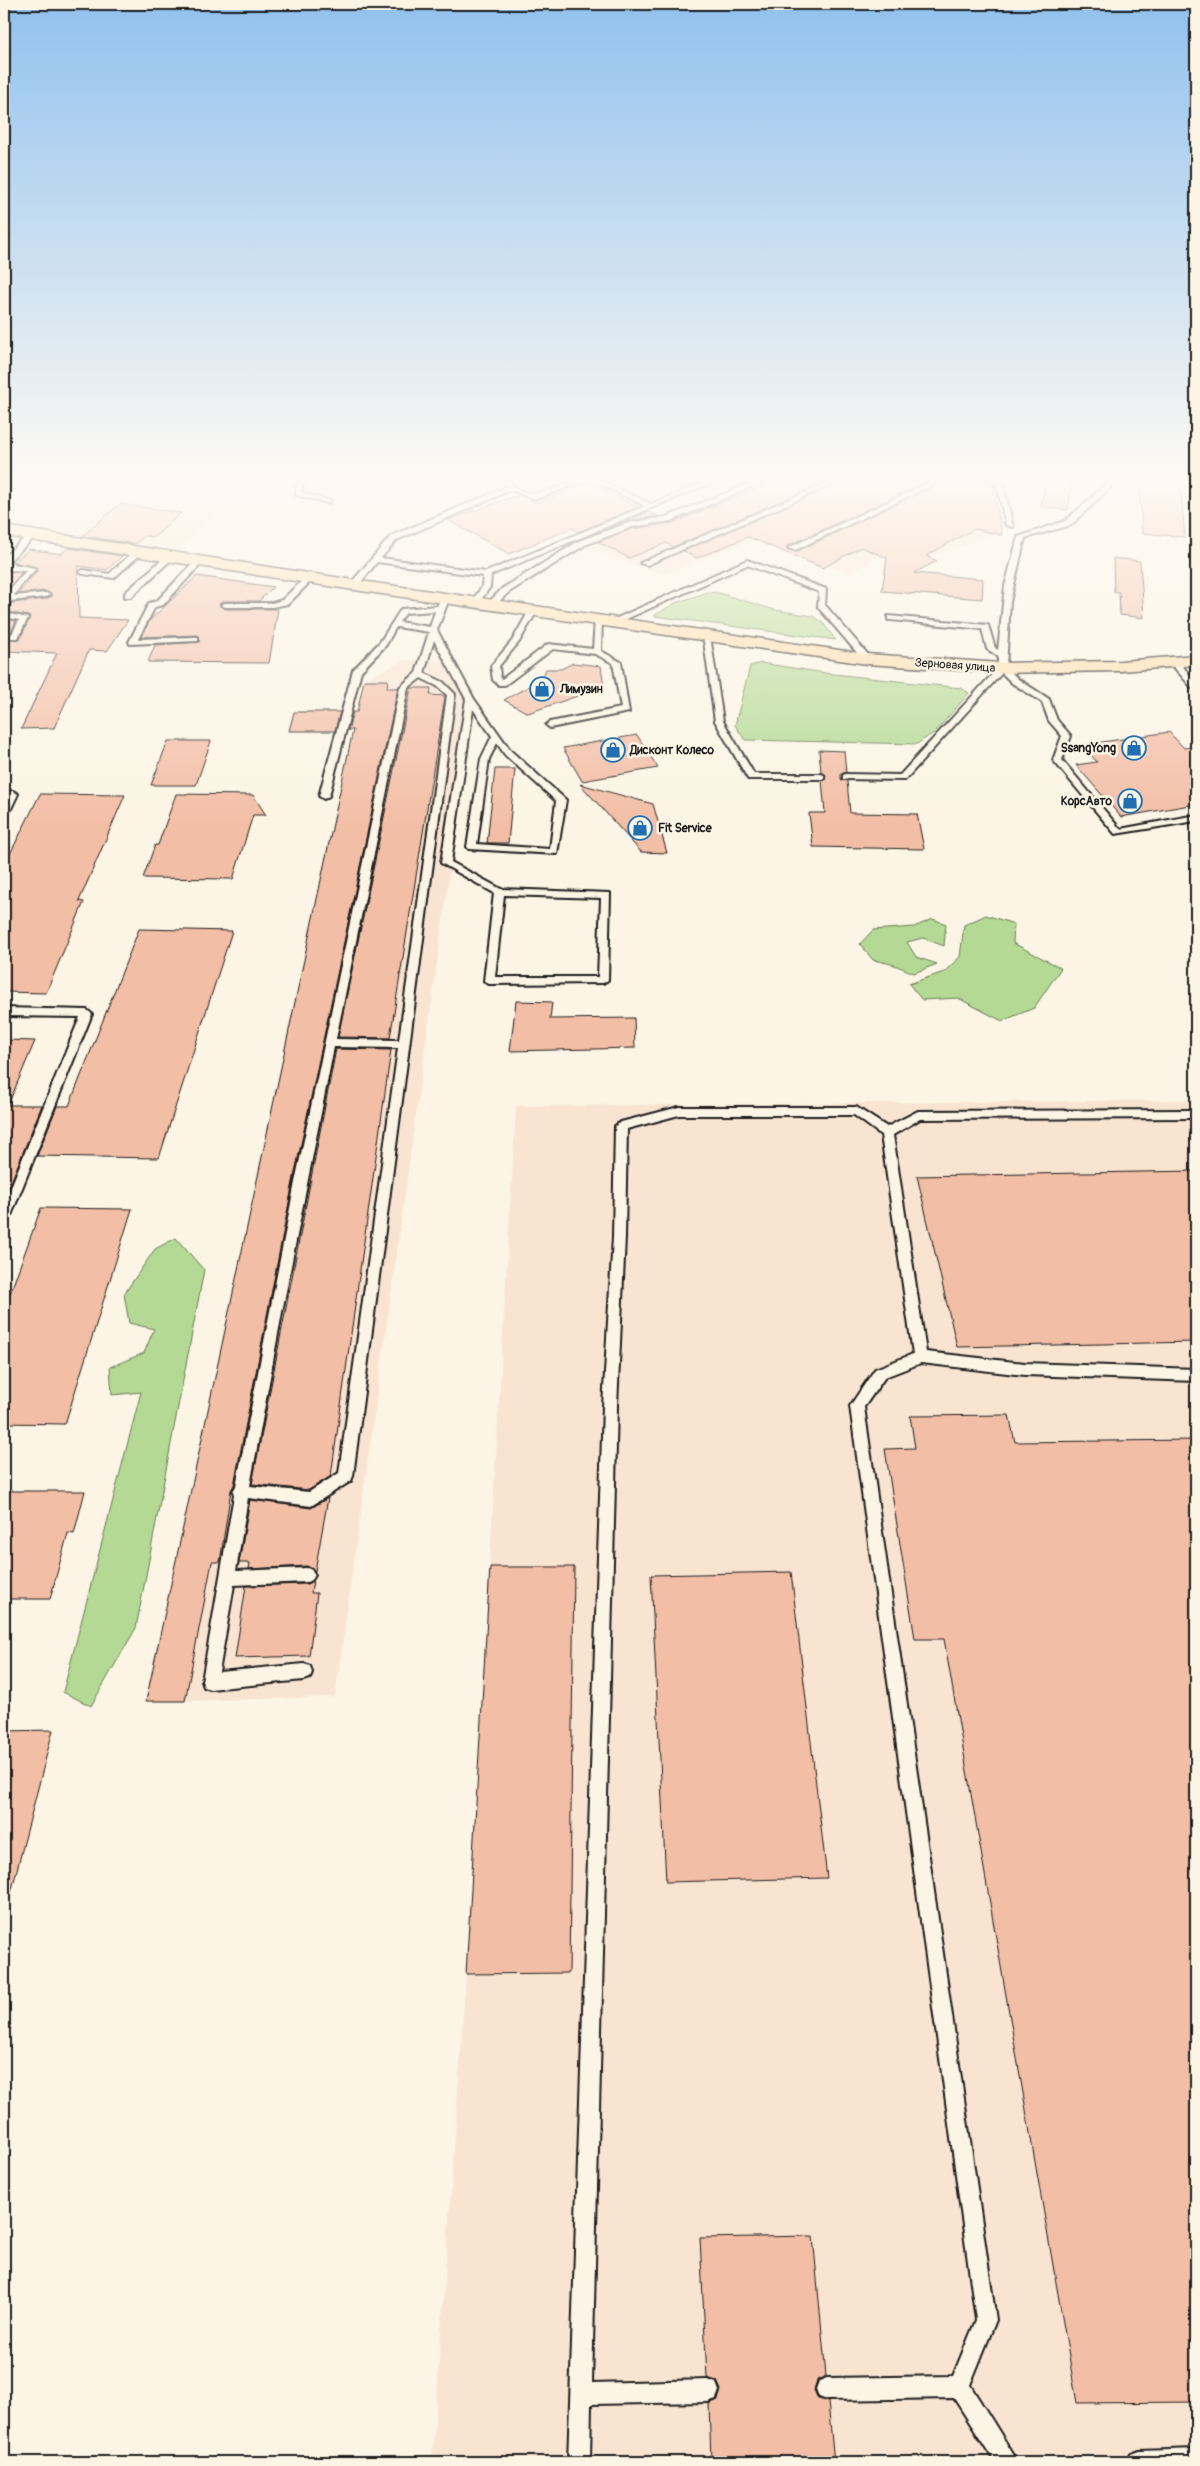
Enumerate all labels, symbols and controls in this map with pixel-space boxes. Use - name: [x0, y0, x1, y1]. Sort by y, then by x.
- street label: Зерновая улица: [914, 655, 996, 676]
- shop icon: Лимузин: [529, 676, 555, 702]
- place label: Лимузин: [559, 682, 603, 697]
- shop icon: SsangYong: [1121, 735, 1147, 761]
- shop icon: Дисконт Колесо: [600, 737, 626, 763]
- place label: SsangYong: [1061, 741, 1116, 756]
- place label: Дисконт Колесо: [629, 743, 715, 758]
- shop icon: КорсАвто: [1117, 788, 1143, 814]
- place label: КорсАвто: [1061, 794, 1113, 809]
- shop icon: Fit Service: [627, 815, 653, 841]
- place label: Fit Service: [658, 821, 713, 836]

